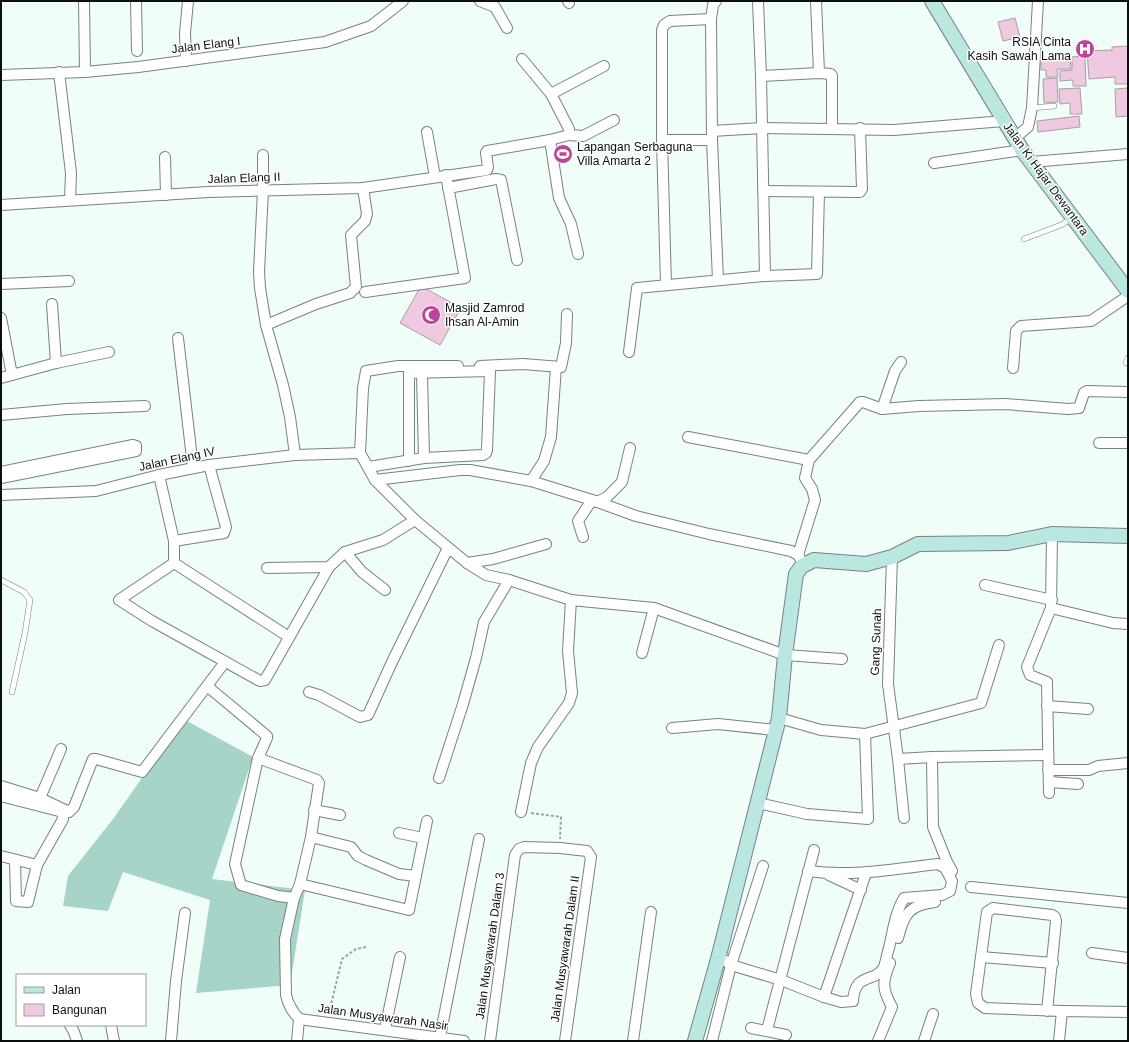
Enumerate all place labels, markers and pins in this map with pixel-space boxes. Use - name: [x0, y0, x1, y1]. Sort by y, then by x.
- place label: RSIA Cinta Kasih Sawah Lama: [968, 35, 1071, 63]
- hospital icon: RSIA Cinta Kasih Sawah Lama: [1074, 38, 1096, 60]
- place label: Lapangan Serbaguna Villa Amarta 2: [577, 140, 693, 168]
- sports icon: Lapangan Serbaguna Villa Amarta 2: [552, 143, 574, 165]
- place label: Masjid Zamrod Ihsan Al-Amin: [445, 301, 524, 329]
- mosque icon: Masjid Zamrod Ihsan Al-Amin: [420, 304, 442, 326]

